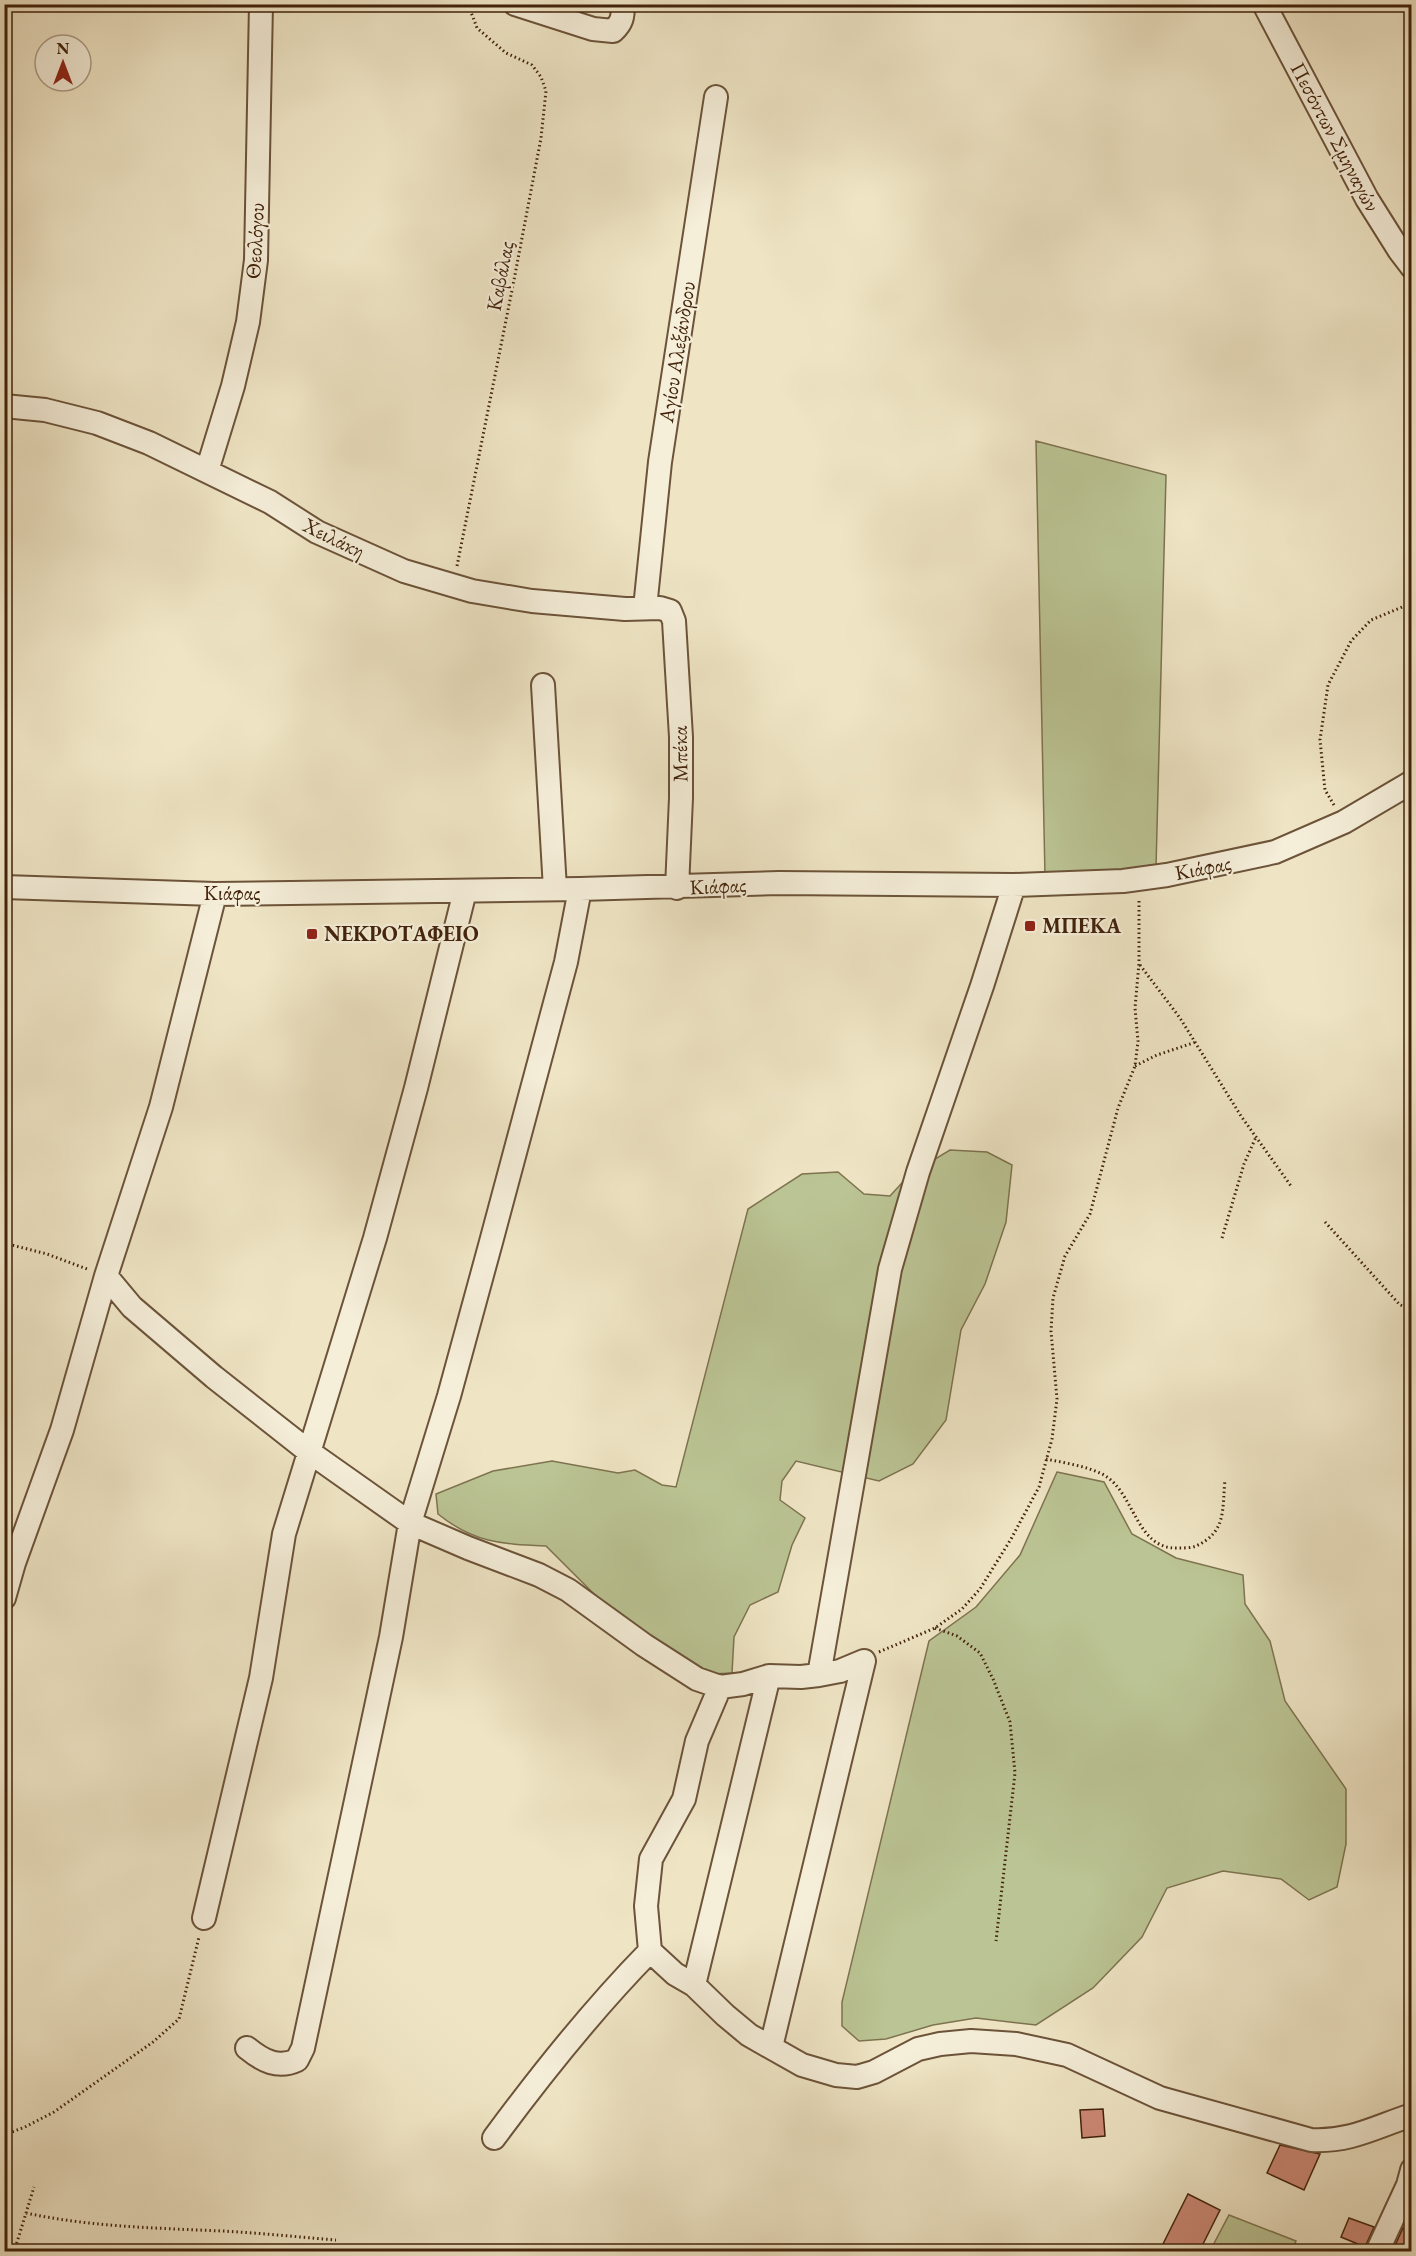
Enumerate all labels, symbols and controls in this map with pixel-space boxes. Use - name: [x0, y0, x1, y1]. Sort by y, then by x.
- north arrow: [33, 33, 93, 93]
- text: N: [57, 38, 70, 59]
- street label: Πεσόντων Σμηναγών: [1285, 57, 1386, 216]
- street label: Θεολόγου: [239, 202, 270, 280]
- street label: Καβάλας: [480, 239, 519, 313]
- street label: Αγίου Αλεξάνδρου: [652, 279, 701, 426]
- street label: Χειλάκη: [298, 511, 370, 564]
- street label: Μπέκα: [666, 725, 693, 782]
- street label: Κιάφας: [1172, 849, 1233, 886]
- street label: Κιάφας: [689, 871, 747, 900]
- street label: Κιάφας: [204, 879, 260, 906]
- place label: ΜΠΕΚΑ: [1042, 912, 1122, 939]
- marker: ΜΠΕΚΑ: [1023, 919, 1037, 933]
- place label: ΝΕΚΡΟΤΑΦΕΙΟ: [324, 920, 479, 947]
- marker: ΝΕΚΡΟΤΑΦΕΙΟ: [305, 927, 319, 941]

